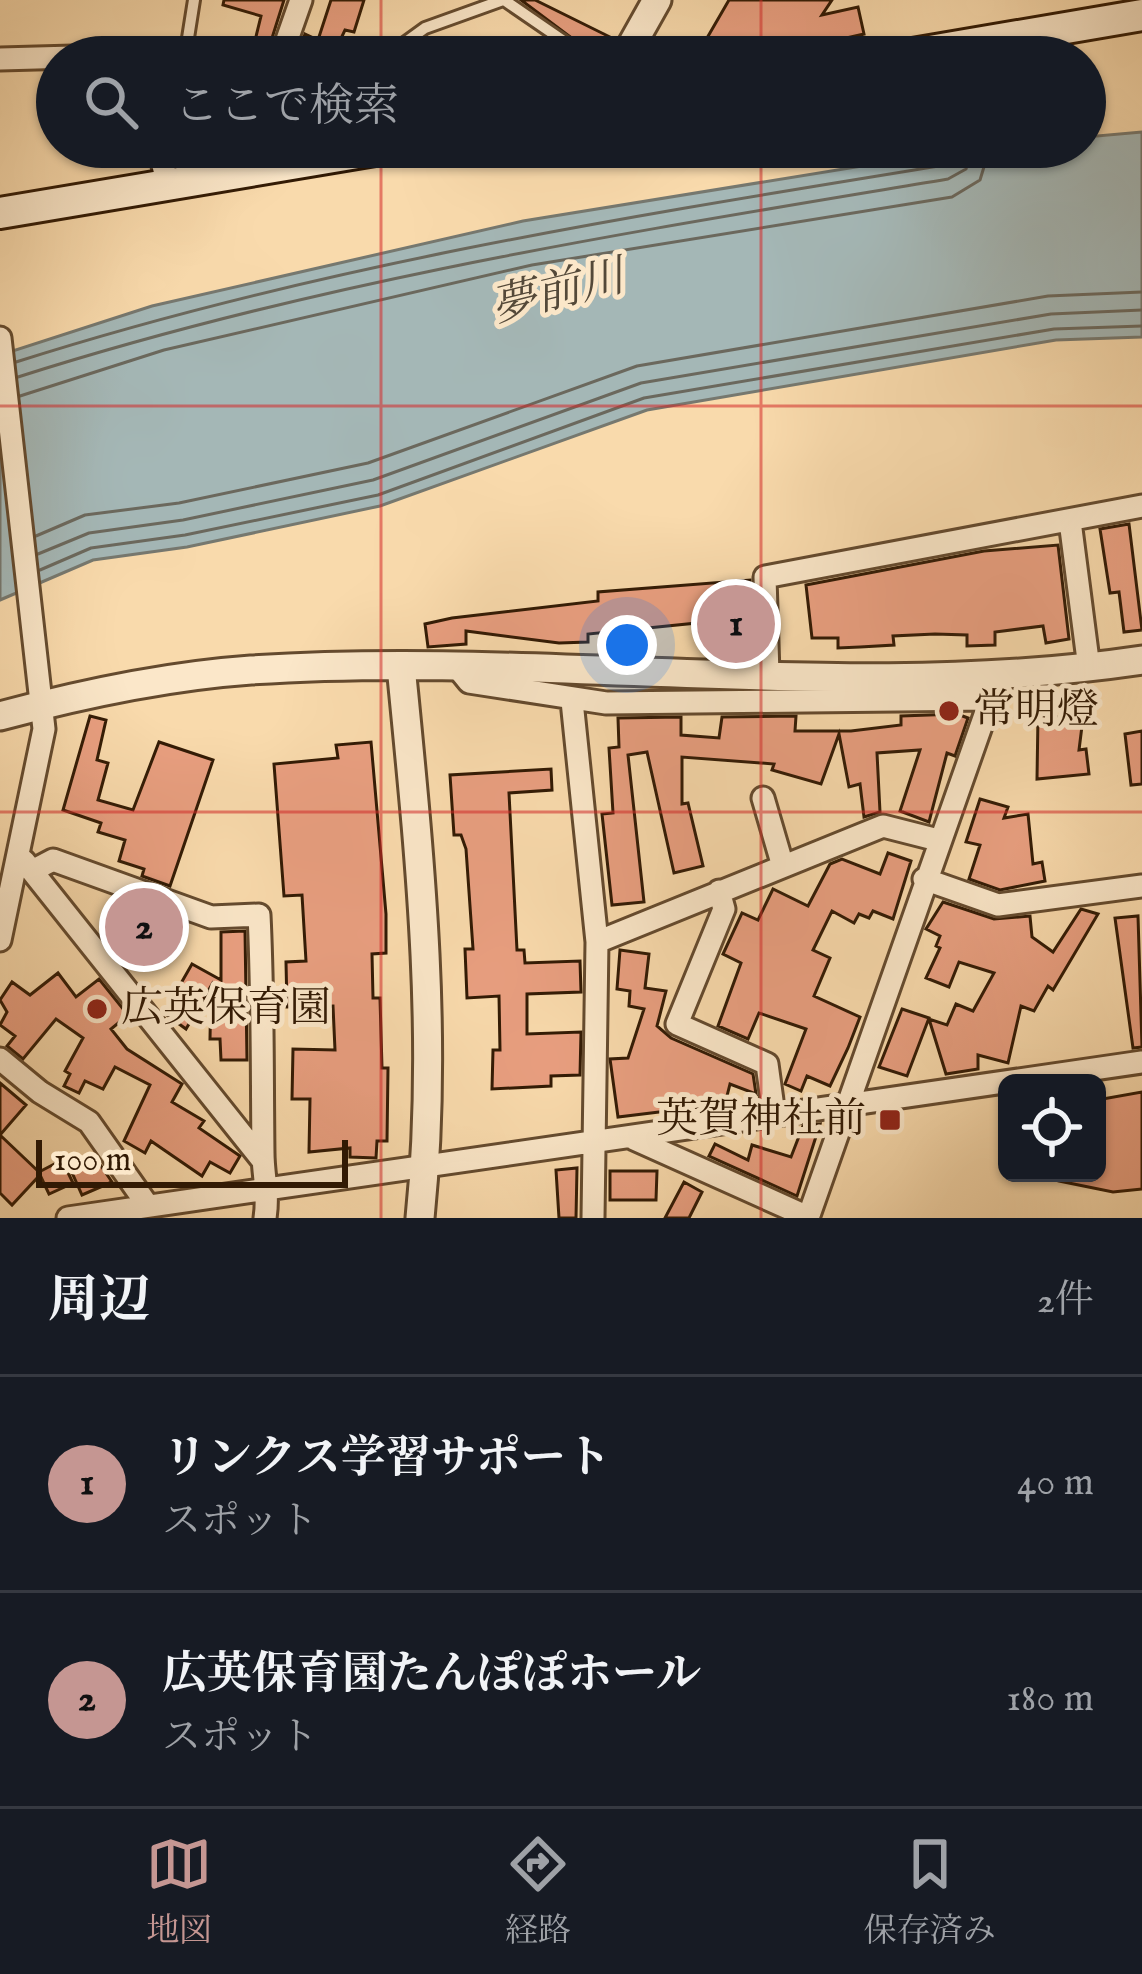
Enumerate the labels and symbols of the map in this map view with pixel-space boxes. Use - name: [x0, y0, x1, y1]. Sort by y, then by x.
- water label: 夢前川: [486, 248, 635, 337]
- pin: 1: [697, 579, 775, 669]
- your location: [597, 615, 657, 675]
- place label: 常明燈: [973, 685, 1099, 738]
- marker: 常明燈: [936, 698, 962, 724]
- pin: 2: [105, 882, 183, 972]
- place label: 広英保育園: [121, 983, 331, 1036]
- marker: 広英保育園: [84, 996, 110, 1022]
- place label: 英賀神社前: [656, 1094, 866, 1147]
- marker: 英賀神社前: [877, 1107, 903, 1133]
- scale bar: [36, 1134, 348, 1187]

